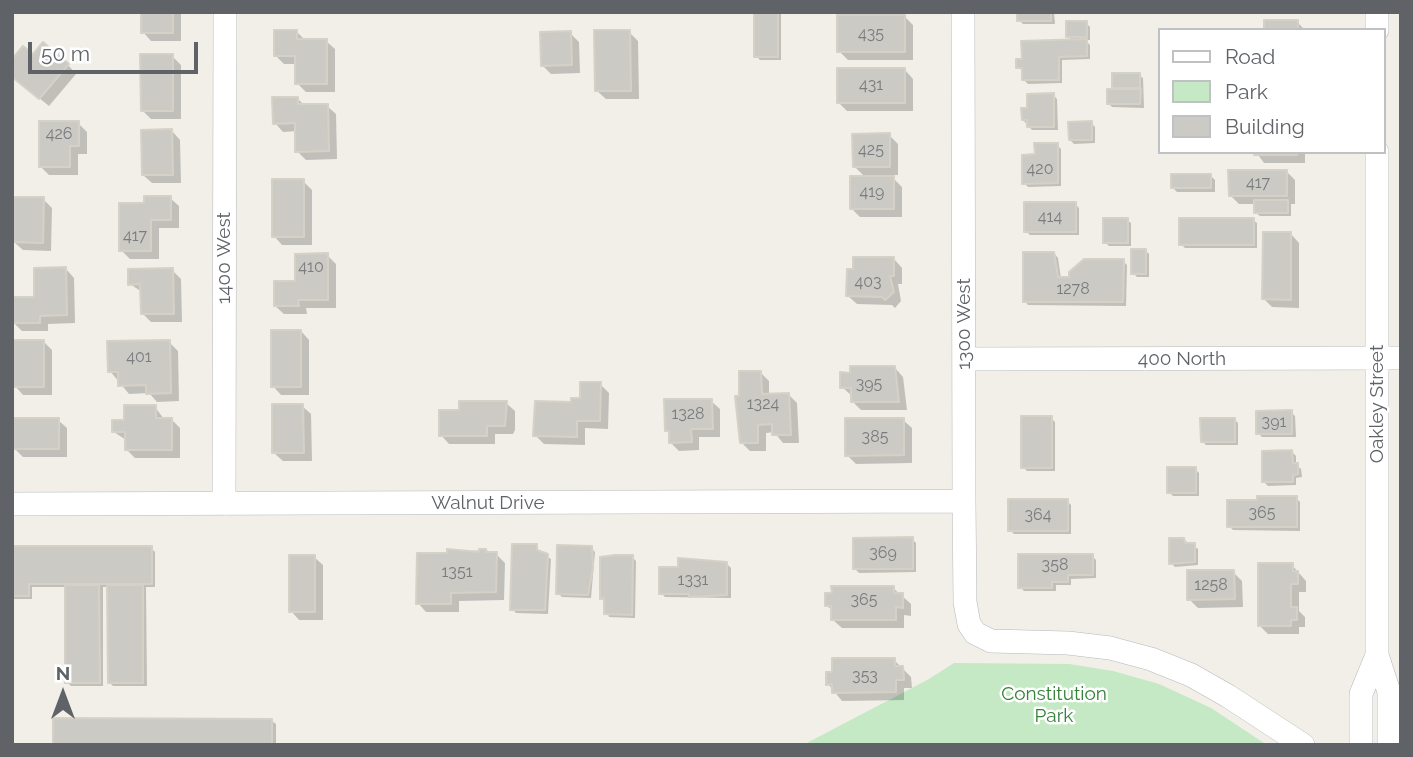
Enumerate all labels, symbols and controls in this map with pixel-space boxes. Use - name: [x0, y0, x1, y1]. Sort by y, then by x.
- house number: 435: [858, 24, 884, 44]
- scale bar: [32, 28, 201, 72]
- legend: [1158, 28, 1385, 154]
- text: 50 m: [41, 41, 90, 66]
- text: Road: [1225, 44, 1275, 69]
- house number: 431: [859, 75, 883, 95]
- text: Park: [1225, 79, 1268, 104]
- text: Building: [1225, 114, 1305, 139]
- house number: 426: [46, 124, 72, 144]
- house number: 425: [858, 140, 884, 160]
- house number: 420: [1027, 159, 1053, 179]
- house number: 417: [1246, 173, 1270, 193]
- house number: 419: [860, 182, 884, 202]
- house number: 414: [1038, 207, 1062, 227]
- street label: 1400 West: [213, 212, 235, 304]
- house number: 417: [123, 226, 147, 246]
- house number: 410: [298, 257, 324, 277]
- house number: 403: [854, 272, 882, 292]
- street label: 1300 West: [953, 278, 975, 370]
- house number: 1278: [1056, 279, 1090, 299]
- street label: Oakley Street: [1366, 345, 1388, 463]
- house number: 401: [126, 347, 152, 367]
- street label: 400 North: [1138, 348, 1226, 370]
- house number: 395: [856, 374, 882, 394]
- house number: 1324: [747, 394, 779, 414]
- house number: 1328: [671, 404, 705, 424]
- house number: 391: [1262, 412, 1286, 432]
- house number: 385: [862, 427, 888, 447]
- street label: Walnut Drive: [431, 492, 545, 514]
- house number: 365: [1249, 503, 1275, 523]
- house number: 364: [1025, 505, 1051, 525]
- house number: 369: [869, 543, 897, 563]
- house number: 358: [1042, 555, 1068, 575]
- house number: 1351: [442, 562, 472, 582]
- house number: 1331: [678, 570, 708, 590]
- house number: 1258: [1194, 575, 1228, 595]
- house number: 365: [851, 590, 877, 610]
- north arrow: [28, 659, 98, 729]
- text: N: [56, 662, 70, 684]
- house number: 353: [852, 666, 878, 686]
- park label: Constitution Park: [1001, 683, 1107, 727]

